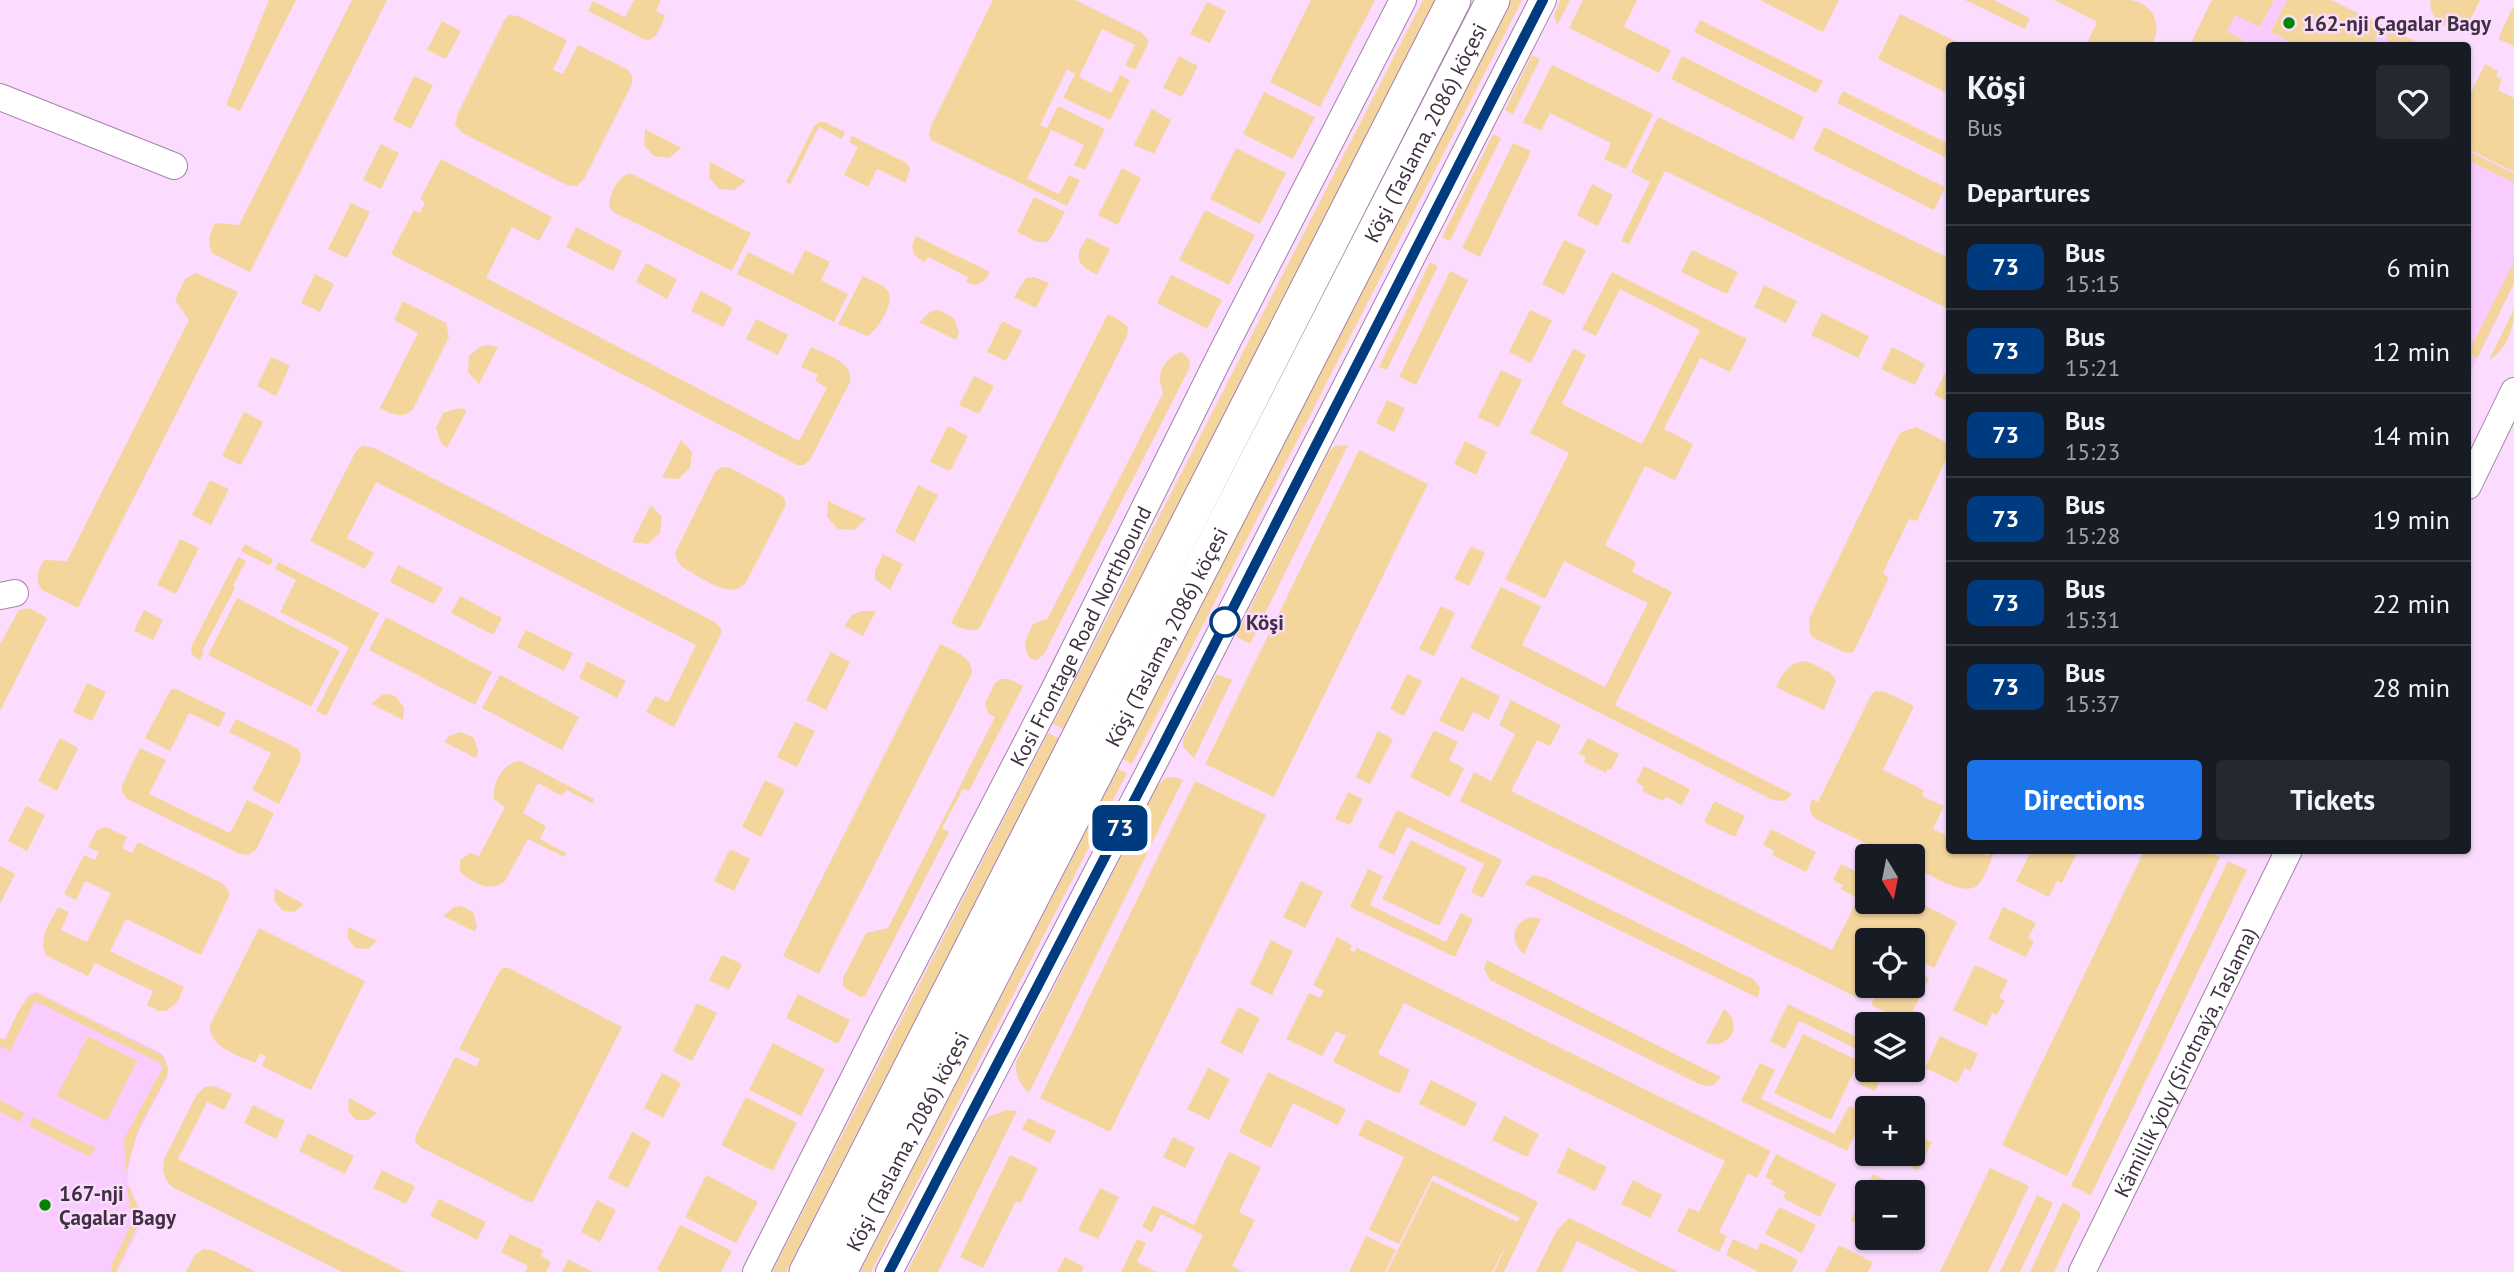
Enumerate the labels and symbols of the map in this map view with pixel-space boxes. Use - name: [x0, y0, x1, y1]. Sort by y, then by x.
- place label: 162-nji Çagalar Bagy: [2303, 10, 2492, 37]
- marker: 162-nji Çagalar Bagy: [2281, 15, 2297, 31]
- street label: Köşi (Taslama, 2086) köçesi: [1358, 18, 1493, 247]
- street label: Kosi Frontage Road Northbound: [1004, 501, 1157, 771]
- street label: Köşi (Taslama, 2086) köçesi: [1099, 523, 1234, 751]
- marker: Köşi: [1210, 607, 1240, 637]
- place label: Köşi: [1246, 609, 1284, 636]
- line badge: 73: [1088, 805, 1152, 851]
- north arrow: [1855, 844, 1925, 914]
- street label: Kämillik ýoly (Sirotnaýa, Taslama): [2107, 923, 2263, 1201]
- street label: Köşi (Taslama, 2086) köçesi: [840, 1027, 975, 1256]
- place label: 167-nji Çagalar Bagy: [59, 1180, 177, 1231]
- marker: 167-nji Çagalar Bagy: [37, 1197, 53, 1213]

